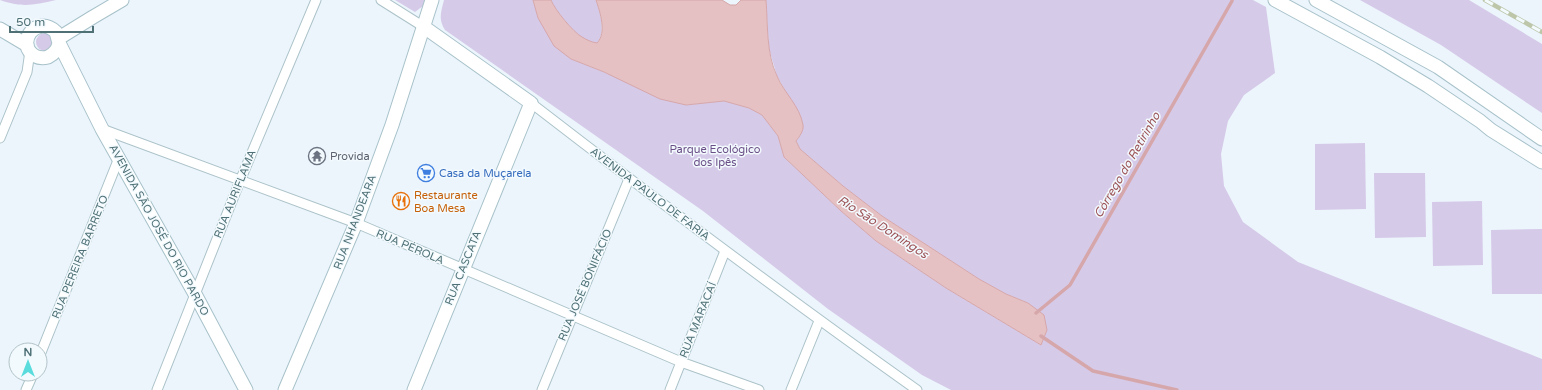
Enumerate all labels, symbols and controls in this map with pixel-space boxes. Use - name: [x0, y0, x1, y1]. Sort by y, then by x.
- scale bar: [10, 8, 93, 34]
- text: 50 m: [16, 15, 45, 29]
- water label: Córrego do Retirinho: [1091, 109, 1163, 220]
- street label: AVENIDA SÃO JOSÉ DO RIO PARDO: [106, 142, 213, 318]
- park label: Parque Ecológico dos Ipês: [669, 143, 761, 169]
- street label: AVENIDA PAULO DE FARIA: [588, 145, 712, 243]
- temple icon: Provida: [307, 146, 327, 166]
- street label: RUA AURIFLAMA: [211, 148, 259, 240]
- place label: Provida: [330, 150, 370, 163]
- supermarket icon: Casa da Muçarela: [416, 163, 436, 183]
- place label: Casa da Muçarela: [439, 167, 532, 180]
- street label: RUA NHANDEARA: [331, 173, 379, 271]
- place label: Restaurante Boa Mesa: [414, 189, 478, 215]
- restaurant icon: Restaurante Boa Mesa: [391, 191, 411, 211]
- street label: RUA PEREIRA BARRETO: [49, 193, 111, 321]
- water label: Rio São Domingos: [835, 193, 932, 262]
- street label: RUA PÉROLA: [374, 226, 446, 267]
- street label: RUA JOSÉ BONIFÁCIO: [555, 227, 614, 343]
- street label: RUA CASCATA: [442, 229, 484, 307]
- street label: RUA MARACAÍ: [676, 280, 719, 360]
- north arrow: [8, 342, 48, 382]
- text: N: [24, 346, 32, 359]

